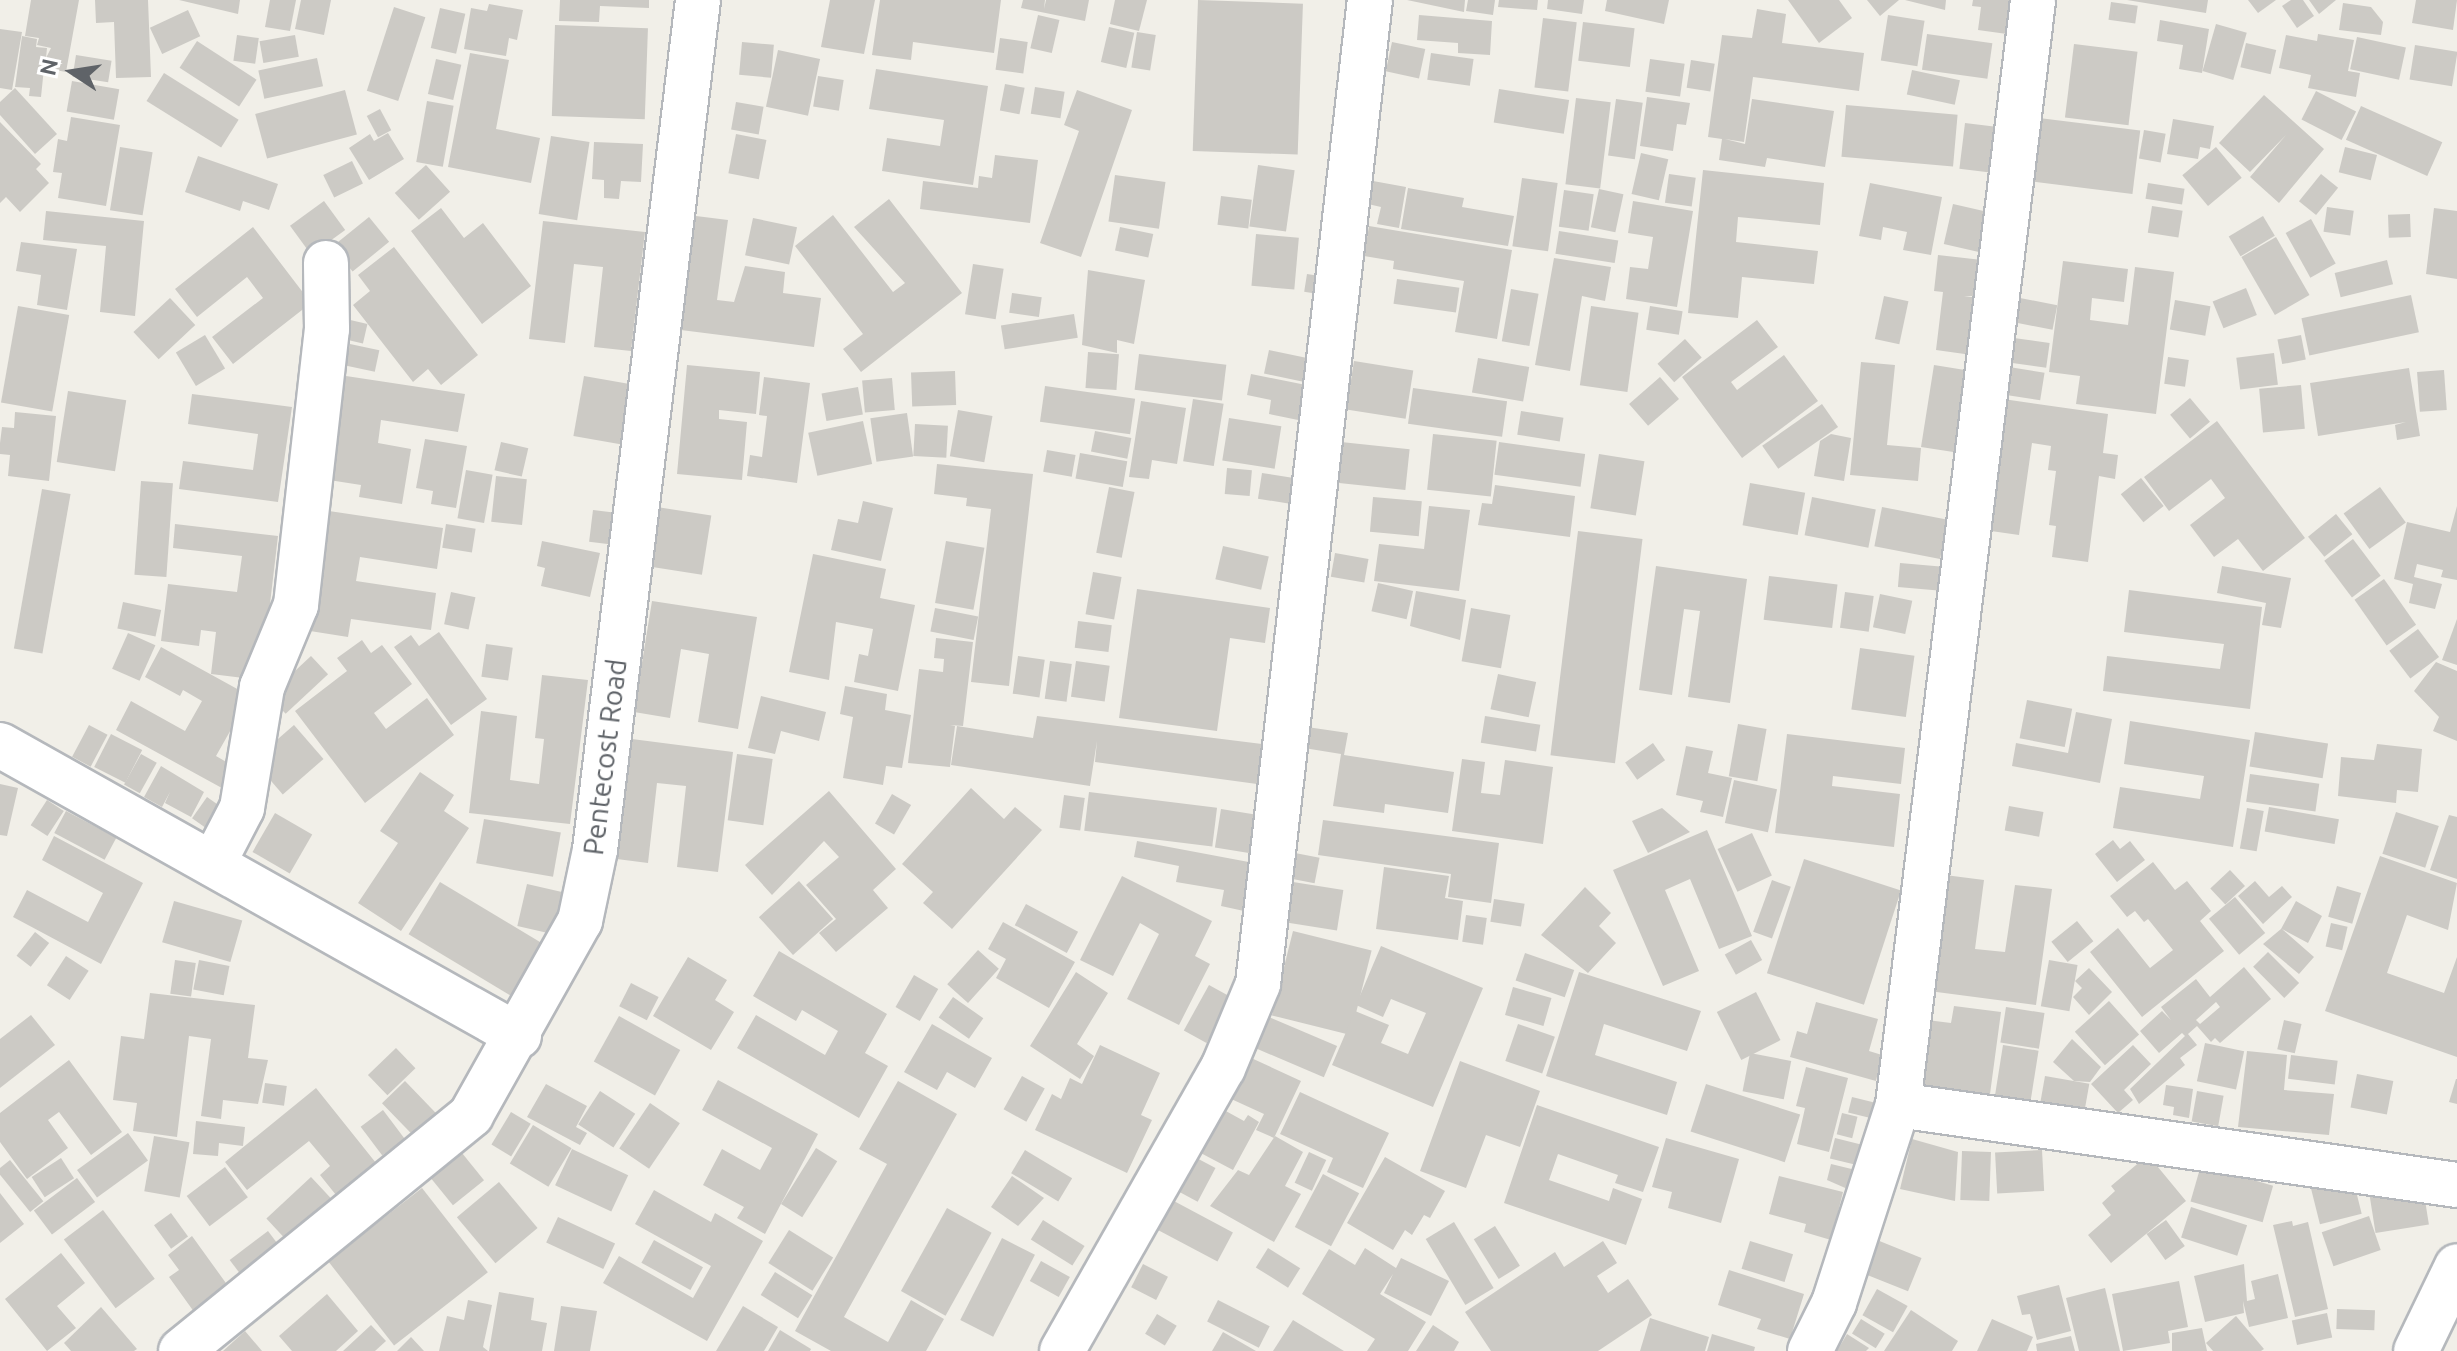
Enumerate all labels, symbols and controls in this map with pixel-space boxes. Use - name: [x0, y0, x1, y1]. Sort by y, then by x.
- north arrow: [32, 32, 112, 112]
- text: N: [34, 56, 62, 78]
- street label: Pentecost Road: [576, 657, 634, 857]

